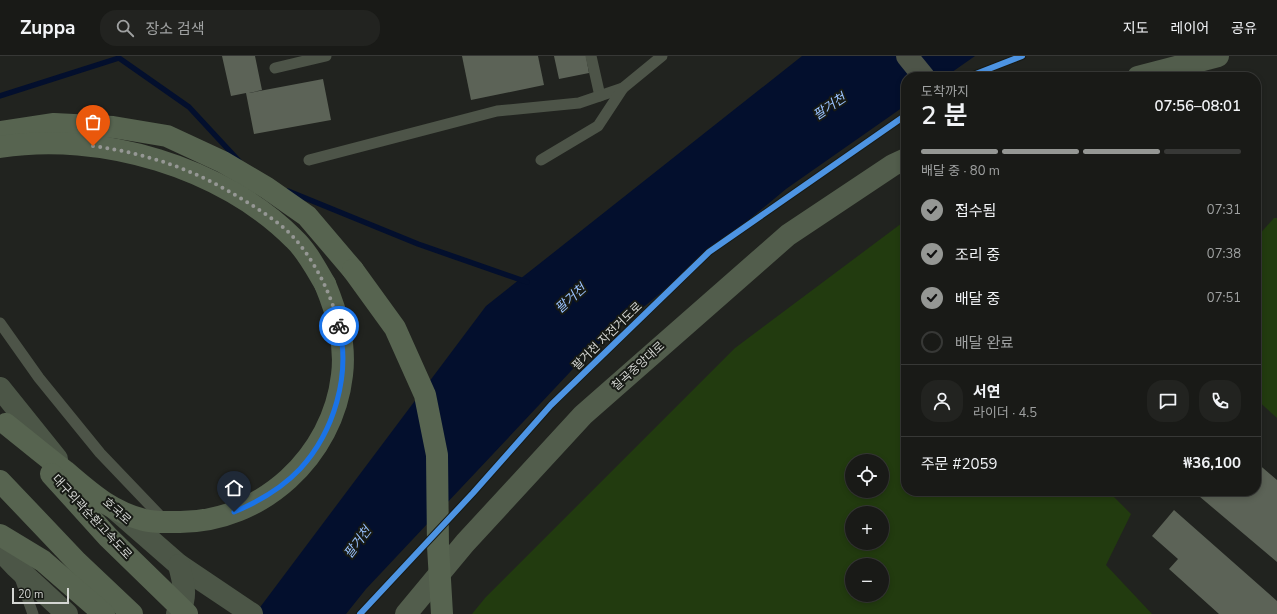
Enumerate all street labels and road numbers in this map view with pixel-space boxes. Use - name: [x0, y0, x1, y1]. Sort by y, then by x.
- street label: 팔거천 자전거도로: [569, 298, 645, 374]
- street label: 칠곡중앙대로: [608, 338, 668, 394]
- street label: 대구외곽순환고속도로: [49, 471, 135, 563]
- street label: 호국로: [99, 494, 135, 528]

